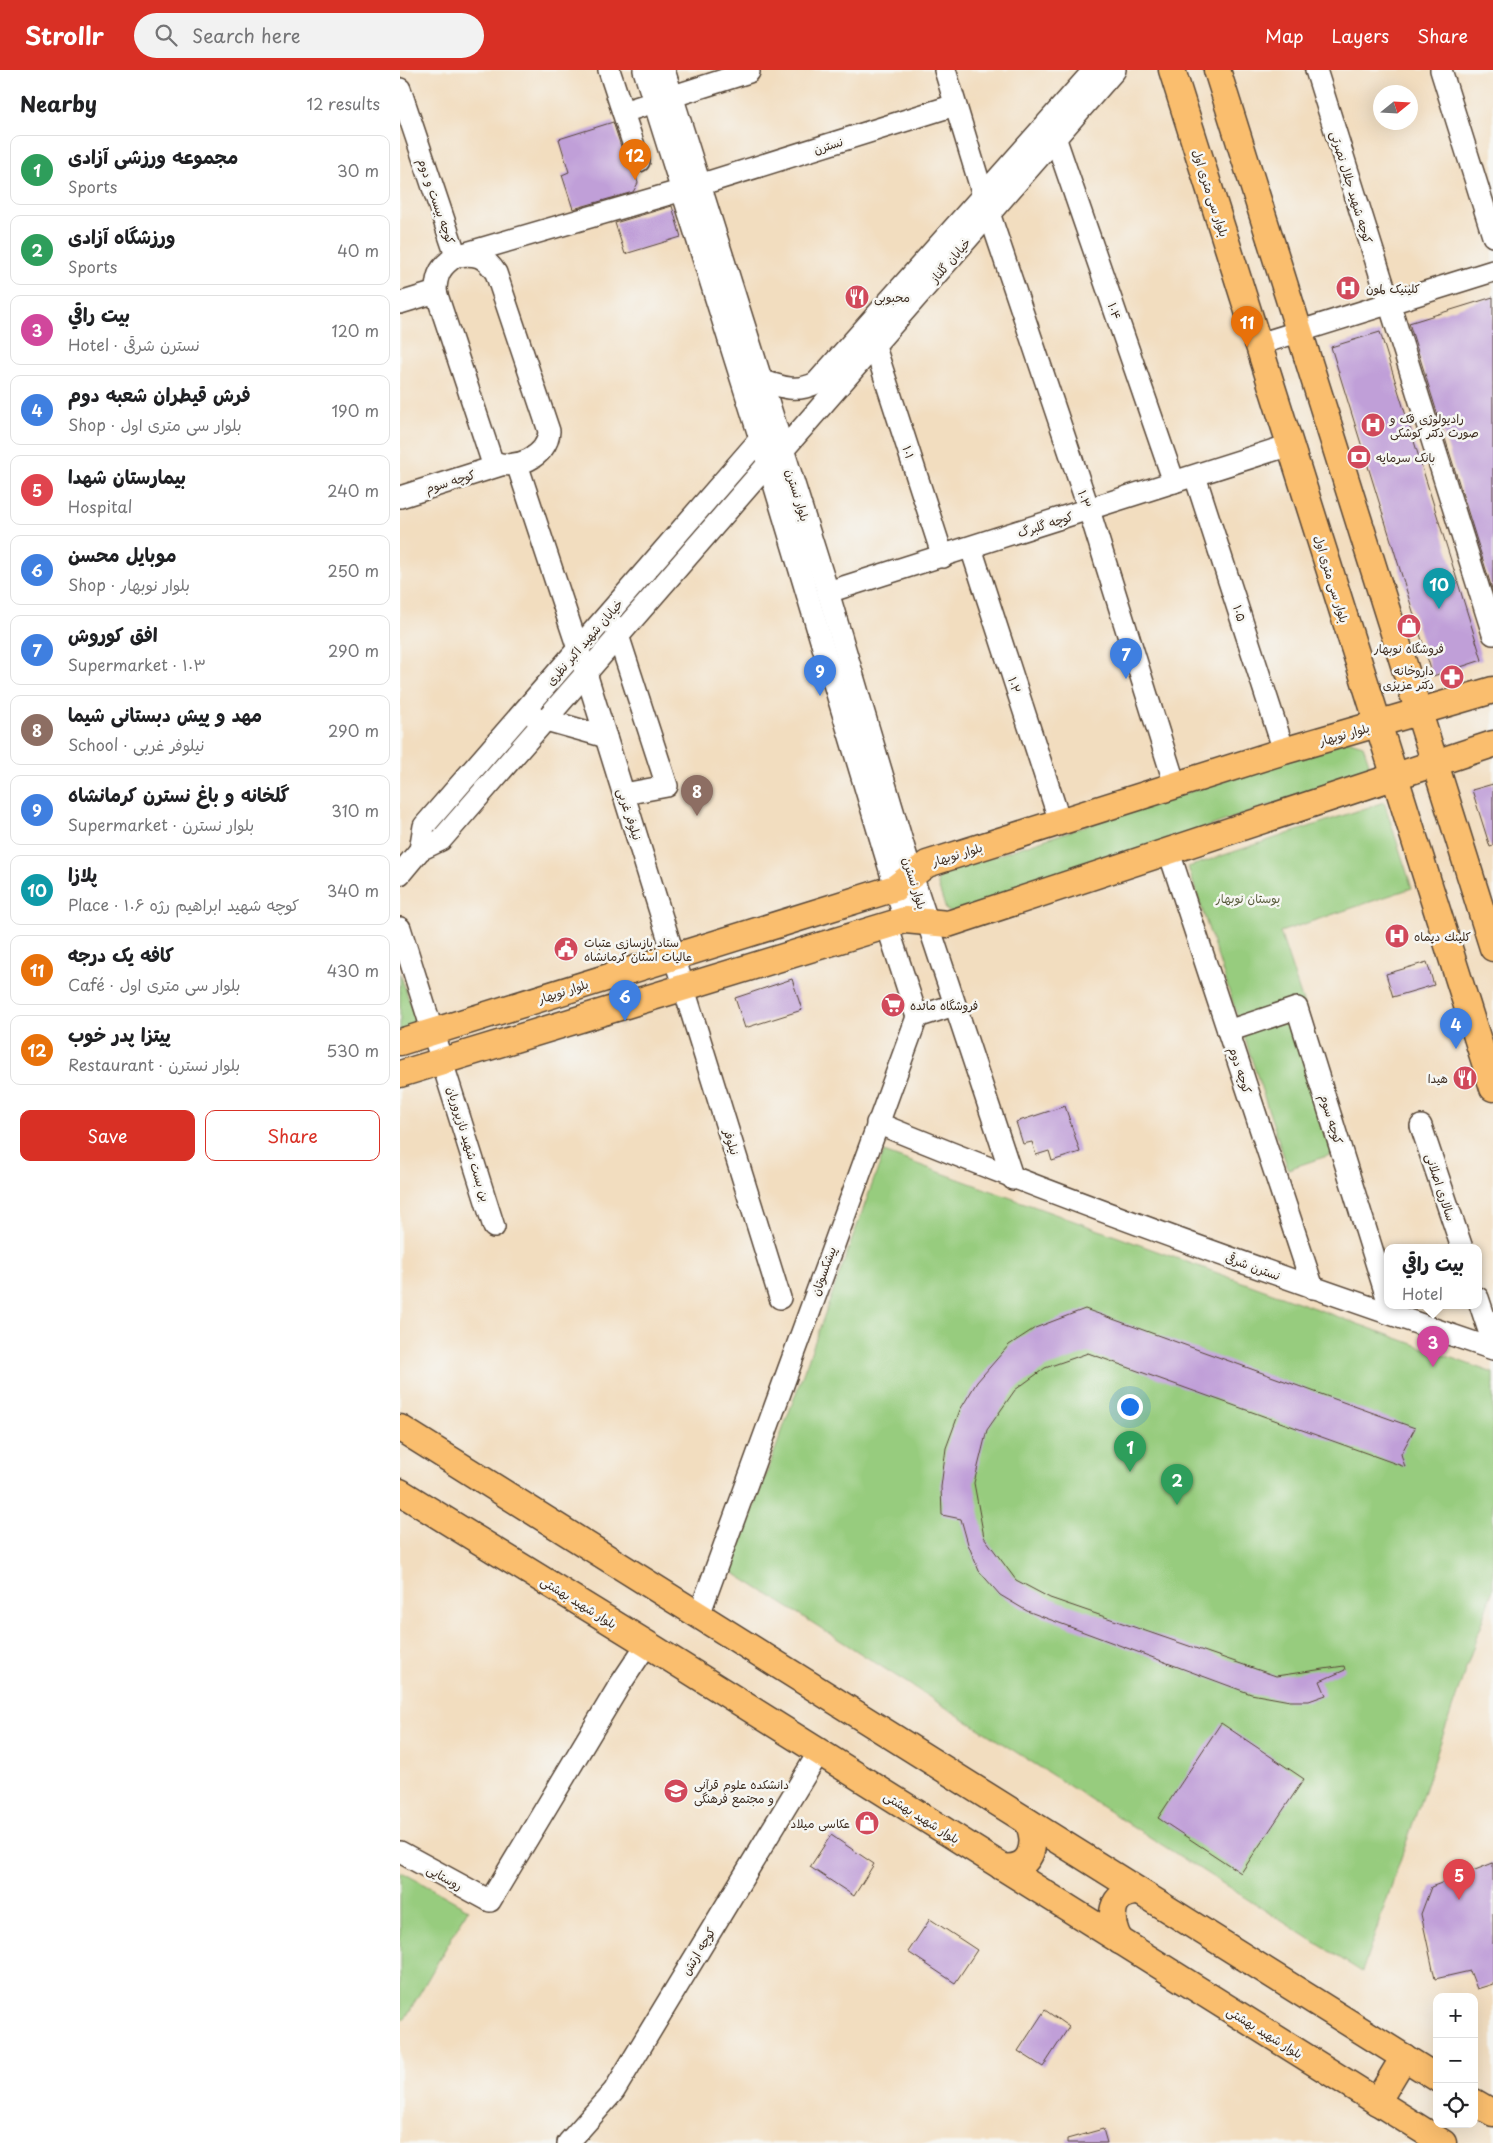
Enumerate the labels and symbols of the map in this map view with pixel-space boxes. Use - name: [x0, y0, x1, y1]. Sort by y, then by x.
- north arrow: [1373, 85, 1418, 130]
- street label: کوچه شهید جلال نصرتی: [1326, 129, 1378, 245]
- street label: نسترن: [811, 132, 845, 158]
- pin: 12: [619, 139, 651, 180]
- street label: بلوار سی متری اول: [1188, 147, 1234, 239]
- street label: کوچه بیست و دوم: [413, 156, 460, 247]
- street label: خیابان گلناز: [925, 234, 975, 287]
- hospital icon: کلینیک لمون: [1335, 275, 1361, 301]
- place label: کلینیک لمون: [1366, 279, 1420, 297]
- restaurant icon: محبوبی: [844, 284, 870, 310]
- place label: محبوبی: [874, 288, 910, 306]
- street label: ۱۰۴: [1104, 300, 1126, 322]
- pin: 11: [1231, 306, 1263, 347]
- place label: رادیولوژی فک و صورت دکتر کوشکی: [1389, 409, 1479, 441]
- hospital icon: رادیولوژی فک و صورت دکتر کوشکی: [1360, 412, 1386, 438]
- street label: ۱۰۱: [898, 443, 920, 461]
- bank icon: بانک سرمایه: [1346, 444, 1372, 470]
- place label: بانک سرمایه: [1376, 448, 1435, 466]
- street label: کوچه سوم: [423, 465, 477, 498]
- street label: بلوار نسترن: [782, 467, 814, 523]
- street label: ۱۰۳: [1074, 488, 1096, 510]
- street label: کوچه گلبرگ: [1015, 507, 1075, 541]
- street label: بلوار سی متری اول: [1310, 533, 1354, 625]
- pin: 10: [1423, 568, 1455, 609]
- street label: خیابان شهید اکبر نظری: [541, 595, 627, 689]
- street label: ۱۰۵: [1229, 602, 1251, 624]
- shop icon: فروشگاه نوبهار: [1396, 613, 1422, 639]
- pin: 7: [1110, 638, 1142, 679]
- place label: فروشگاه نوبهار: [1373, 639, 1444, 657]
- pin: 9: [804, 655, 836, 696]
- place label: داروخانه دکتر عزیزی: [1383, 661, 1434, 693]
- pharmacy icon: داروخانه دکتر عزیزی: [1439, 664, 1465, 690]
- street label: ۱۰۲: [1004, 674, 1026, 696]
- street label: بلوار نوبهار: [1316, 718, 1371, 750]
- pin: 8: [681, 775, 713, 816]
- street label: نیلوفر غربی: [613, 786, 647, 842]
- street label: بلوار نوبهار: [929, 838, 985, 871]
- street label: بلوار نسترن: [899, 855, 931, 911]
- park label: بوستان نوبهار: [1215, 889, 1280, 907]
- hospital icon: كلينك ديماه: [1384, 923, 1410, 949]
- place label: كلينك ديماه: [1414, 927, 1471, 945]
- place label: ستاد بازسازی عتبات عالیات استان کرمانشاه: [584, 933, 692, 965]
- public building icon: ستاد بازسازی عتبات عالیات استان کرمانشاه: [553, 936, 579, 962]
- street label: بلوار نوبهار: [535, 974, 591, 1008]
- pin: 6: [609, 980, 641, 1021]
- supermarket icon: فروشگاه مائده: [880, 992, 906, 1018]
- place label: فروشگاه مائده: [910, 996, 978, 1014]
- pin: 4: [1440, 1008, 1472, 1049]
- street label: کوچه دوم: [1224, 1044, 1257, 1096]
- restaurant icon: هیدا: [1452, 1065, 1478, 1091]
- place label: هیدا: [1428, 1069, 1448, 1087]
- street label: بن بست شهید نازپروریان: [443, 1084, 495, 1204]
- street label: کوچه سوم: [1315, 1092, 1348, 1146]
- street label: نیلوفر: [719, 1126, 744, 1157]
- street label: سالاری اصلانی: [1422, 1151, 1460, 1223]
- street label: پیشکسوتان: [806, 1244, 840, 1298]
- street label: نسترن شرقی: [1223, 1248, 1283, 1284]
- pin: 3: [1417, 1326, 1449, 1367]
- your location: [1117, 1394, 1143, 1420]
- pin: 1: [1114, 1431, 1146, 1472]
- pin: 2: [1161, 1464, 1193, 1505]
- street label: بلوار شهید بهشتی: [538, 1572, 620, 1632]
- place label: دانشکده علوم قرآنی و مجتمع فرهنگی: [694, 1775, 789, 1808]
- school or university icon: دانشکده علوم قرآنی و مجتمع فرهنگی: [663, 1778, 689, 1804]
- street label: بلوار شهید بهشتی: [881, 1787, 963, 1847]
- shop icon: عکاسی میلاد: [854, 1810, 880, 1836]
- place label: عکاسی میلاد: [790, 1814, 850, 1832]
- pin: 5: [1443, 1859, 1475, 1900]
- street label: روستایی: [424, 1860, 466, 1894]
- street label: کوچه ارتش: [677, 1924, 719, 1978]
- street label: بلوار شهید بهشتی: [1224, 2002, 1306, 2062]

